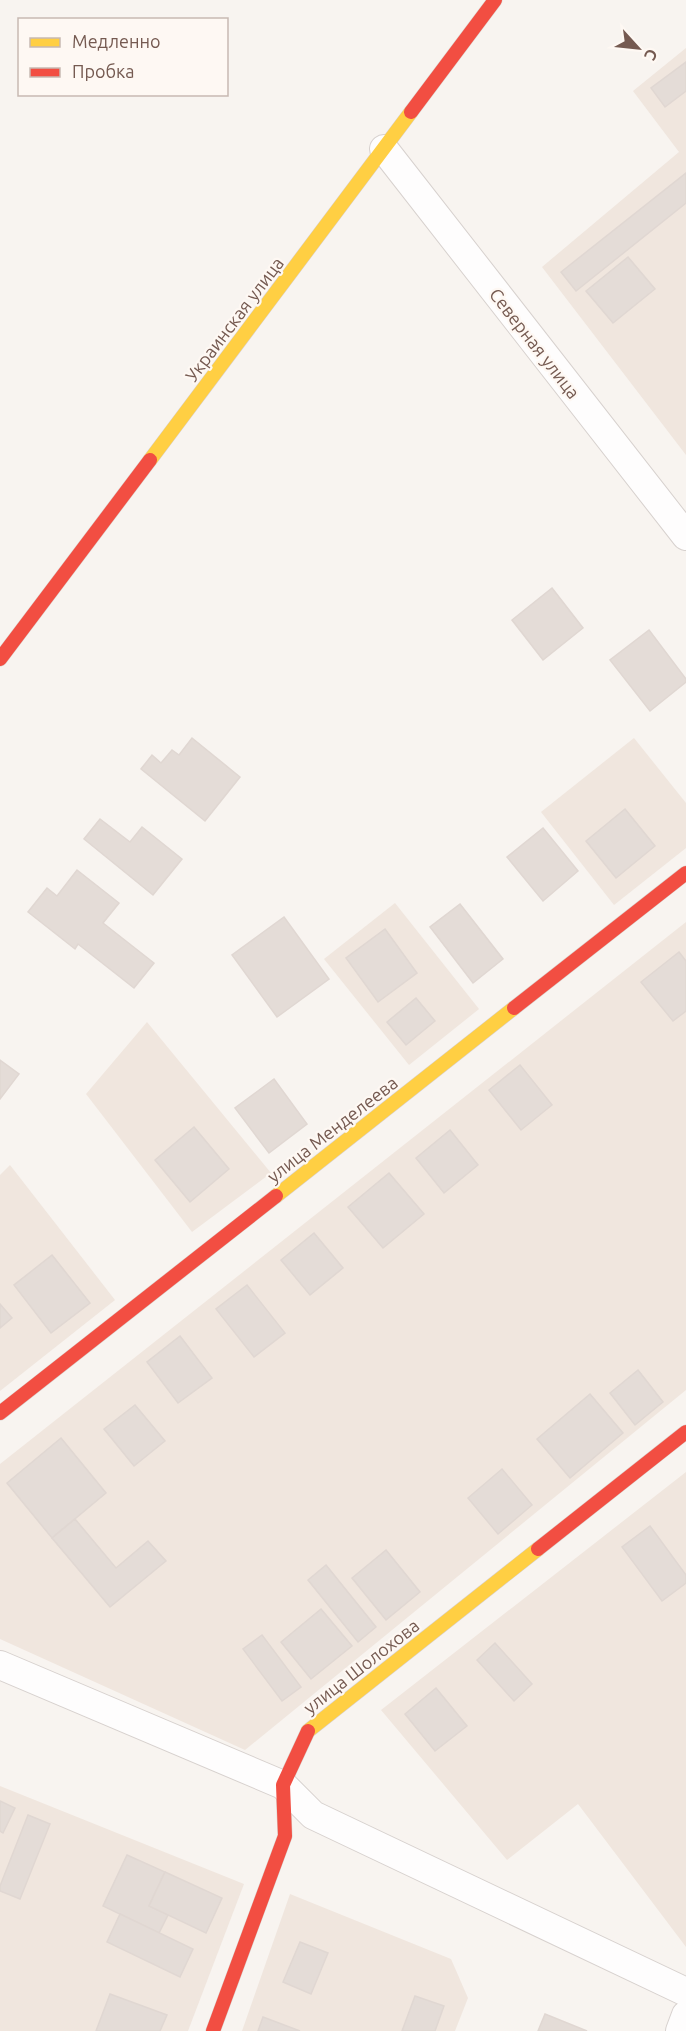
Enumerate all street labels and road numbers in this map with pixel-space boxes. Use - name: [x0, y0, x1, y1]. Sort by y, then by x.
- street label: Украинская улица: [181, 253, 287, 385]
- street label: Северная улица: [486, 284, 584, 402]
- street label: улица Менделеева: [263, 1072, 401, 1186]
- street label: улица Шолохова: [299, 1615, 423, 1717]

